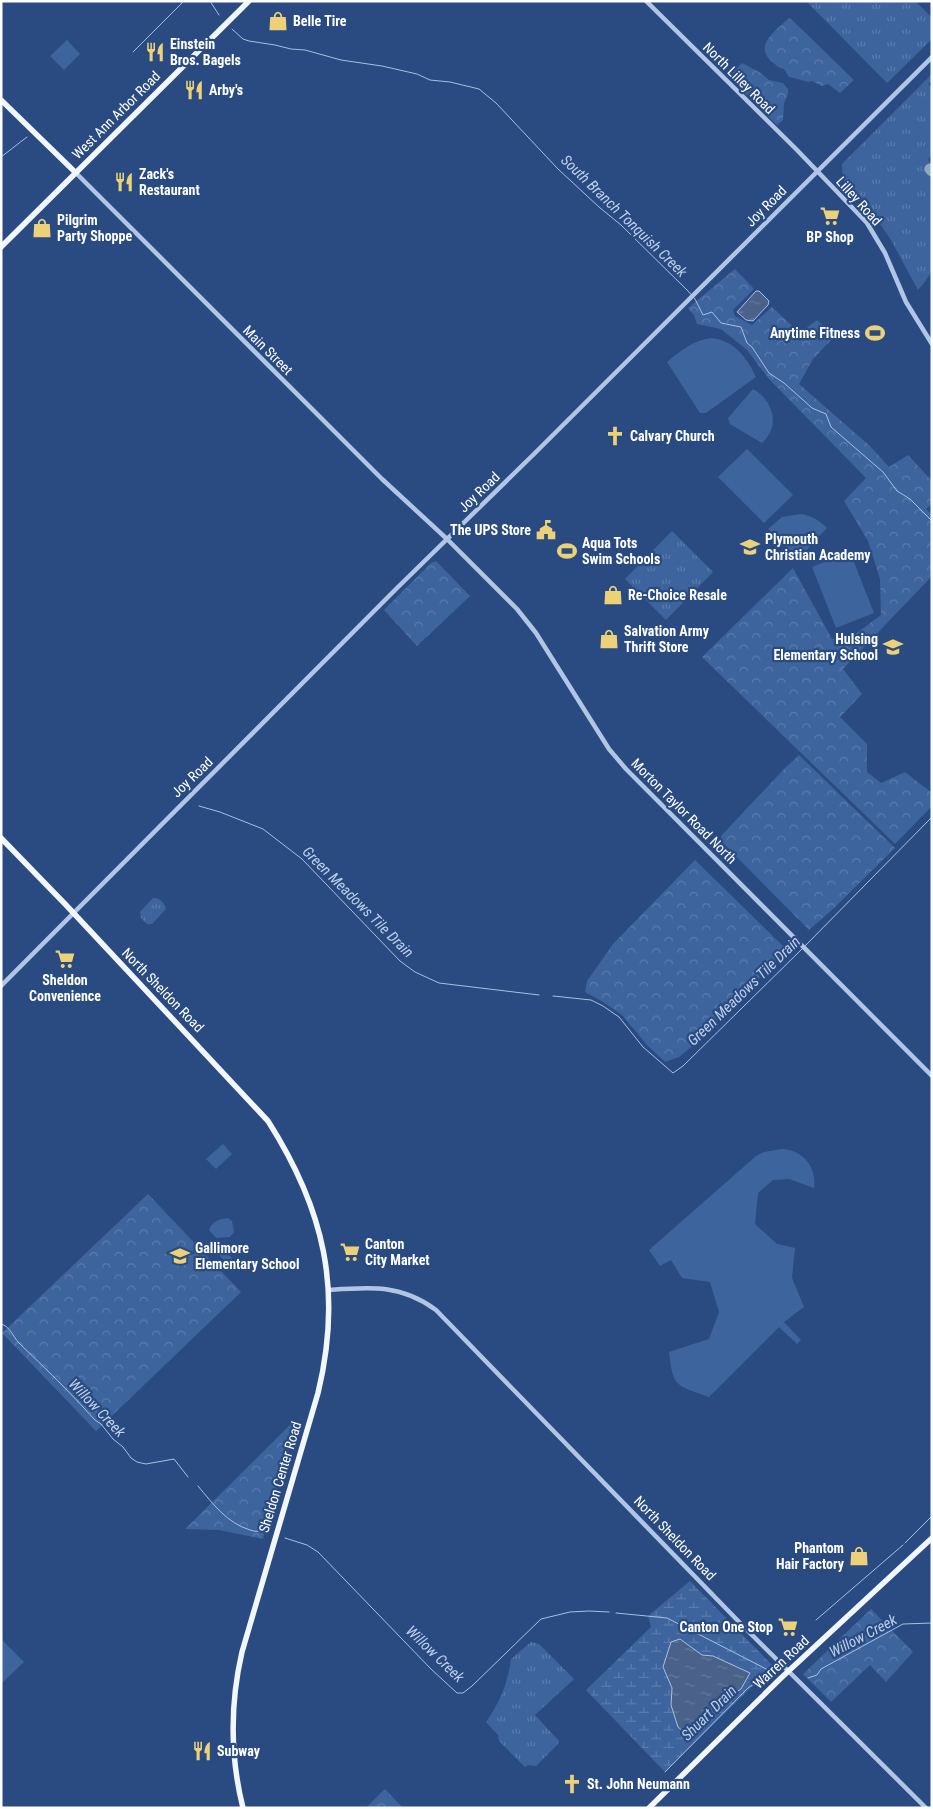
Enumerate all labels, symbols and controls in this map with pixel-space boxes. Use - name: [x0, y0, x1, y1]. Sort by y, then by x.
- shop icon: Belle Tire: [267, 10, 289, 32]
- place label: Belle Tire: [293, 13, 347, 29]
- place label: Einstein Bros. Bagels: [170, 36, 241, 68]
- street label: North Lilley Road: [700, 39, 778, 117]
- restaurant icon: Einstein Bros. Bagels: [144, 41, 166, 63]
- street label: West Ann Arbor Road: [69, 68, 163, 162]
- restaurant icon: Arby's: [183, 79, 205, 101]
- place label: Arby's: [209, 82, 243, 98]
- water label: South Branch Tonquish Creek: [557, 151, 691, 281]
- place label: Zack's Restaurant: [139, 166, 200, 198]
- restaurant icon: Zack's Restaurant: [113, 171, 135, 193]
- street label: Lilley Road: [833, 173, 885, 229]
- street label: Joy Road: [742, 182, 790, 230]
- supermarket icon: BP Shop: [819, 205, 841, 227]
- place label: Pilgrim Party Shoppe: [57, 212, 132, 244]
- shop icon: Pilgrim Party Shoppe: [31, 217, 53, 239]
- place label: BP Shop: [806, 229, 854, 245]
- street label: Main Street: [240, 322, 296, 378]
- sports icon: Anytime Fitness: [864, 322, 886, 344]
- place label: Anytime Fitness: [770, 325, 860, 341]
- church icon: Calvary Church: [604, 425, 626, 447]
- place label: Calvary Church: [630, 428, 715, 444]
- street label: Joy Road: [455, 469, 503, 515]
- public building icon: The UPS Store: [535, 519, 557, 541]
- place label: The UPS Store: [450, 522, 531, 538]
- place label: Plymouth Christian Academy: [765, 531, 871, 563]
- place label: Aqua Tots Swim Schools: [582, 535, 660, 567]
- school or university icon: Plymouth Christian Academy: [739, 536, 761, 558]
- sports icon: Aqua Tots Swim Schools: [556, 540, 578, 562]
- shop icon: Re-Choice Resale: [602, 584, 624, 606]
- place label: Re-Choice Resale: [628, 587, 727, 603]
- place label: Salvation Army Thrift Store: [624, 623, 710, 655]
- shop icon: Salvation Army Thrift Store: [598, 628, 620, 650]
- place label: Hulsing Elementary School: [773, 631, 878, 663]
- school or university icon: Hulsing Elementary School: [882, 636, 904, 658]
- street label: Joy Road: [168, 754, 216, 800]
- street label: Morton Taylor Road North: [628, 755, 740, 867]
- water label: Green Meadows Tile Drain: [299, 843, 417, 961]
- water label: Green Meadows Tile Drain: [684, 932, 804, 1050]
- street label: North Sheldon Road: [119, 945, 207, 1035]
- supermarket icon: Sheldon Convenience: [54, 948, 76, 970]
- place label: Sheldon Convenience: [29, 972, 101, 1004]
- place label: Canton City Market: [365, 1236, 430, 1268]
- place label: Gallimore Elementary School: [195, 1240, 300, 1272]
- supermarket icon: Canton City Market: [339, 1241, 361, 1263]
- school or university icon: Gallimore Elementary School: [169, 1245, 191, 1267]
- water label: Willow Creek: [65, 1375, 129, 1441]
- street label: Sheldon Center Road: [255, 1420, 305, 1534]
- street label: North Sheldon Road: [631, 1493, 719, 1583]
- place label: Phantom Hair Factory: [776, 1540, 845, 1572]
- shop icon: Phantom Hair Factory: [848, 1545, 870, 1567]
- water label: Willow Creek: [826, 1610, 900, 1661]
- supermarket icon: Canton One Stop: [777, 1616, 799, 1638]
- place label: Canton One Stop: [680, 1619, 773, 1635]
- water label: Willow Creek: [402, 1622, 468, 1686]
- street label: Warren Road: [750, 1632, 812, 1692]
- water label: Shuart Drain: [678, 1682, 740, 1744]
- restaurant icon: Subway: [191, 1740, 213, 1762]
- place label: Subway: [217, 1743, 261, 1759]
- church icon: St. John Neumann: [561, 1773, 583, 1795]
- place label: St. John Neumann: [587, 1776, 690, 1792]

